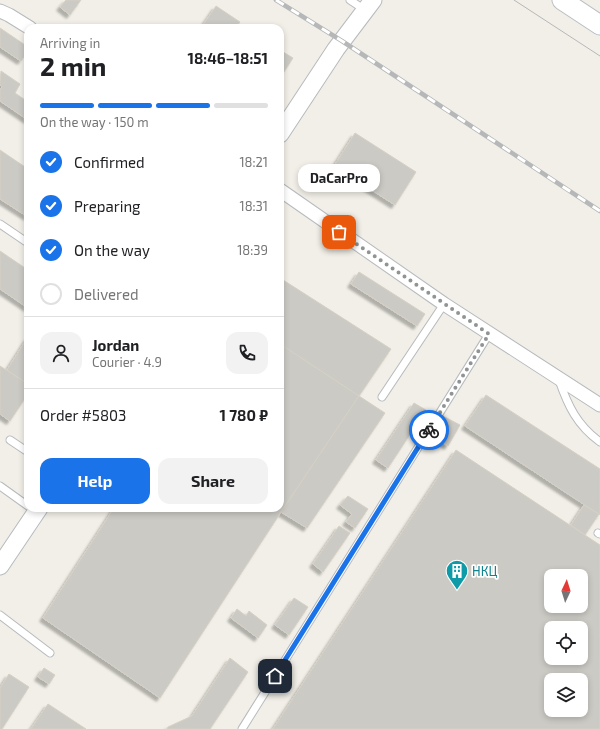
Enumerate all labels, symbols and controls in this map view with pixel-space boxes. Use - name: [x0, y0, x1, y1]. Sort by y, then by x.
- text: Arriving in: [40, 35, 100, 51]
- text: 18:46–18:51: [188, 49, 268, 67]
- text: 2 min: [40, 50, 106, 81]
- text: On the way · 150 m: [40, 114, 149, 130]
- icon: check: [40, 151, 62, 173]
- text: Confirmed: [74, 153, 145, 171]
- text: 18:21: [239, 154, 268, 170]
- callout: DaCarPro: [298, 164, 380, 192]
- text: DaCarPro: [310, 170, 368, 186]
- icon: check: [40, 195, 62, 217]
- text: Preparing: [74, 197, 140, 215]
- text: 18:31: [239, 198, 268, 214]
- pin: [322, 215, 356, 249]
- icon: bag: [328, 221, 350, 243]
- icon: check: [40, 239, 62, 261]
- text: On the way: [74, 241, 150, 259]
- text: 18:39: [237, 242, 268, 258]
- text: Delivered: [74, 285, 139, 303]
- button: person: [40, 332, 82, 374]
- button: phone: [226, 332, 268, 374]
- text: Jordan: [92, 336, 139, 354]
- text: Courier · 4.9: [92, 354, 162, 370]
- text: Order #5803: [40, 406, 126, 424]
- text: 1 780 ₽: [219, 406, 268, 424]
- courier: [409, 410, 449, 450]
- icon: bike: [418, 419, 440, 441]
- button: Help: [40, 458, 150, 504]
- button: Share: [158, 458, 268, 504]
- building icon: НКЦ: [444, 558, 470, 591]
- place label: НКЦ: [472, 563, 497, 579]
- north arrow: [544, 569, 588, 613]
- map controls: [544, 569, 588, 717]
- button: locate: [544, 621, 588, 665]
- pin: [258, 659, 292, 693]
- icon: home: [264, 665, 286, 687]
- button: layers: [544, 673, 588, 717]

